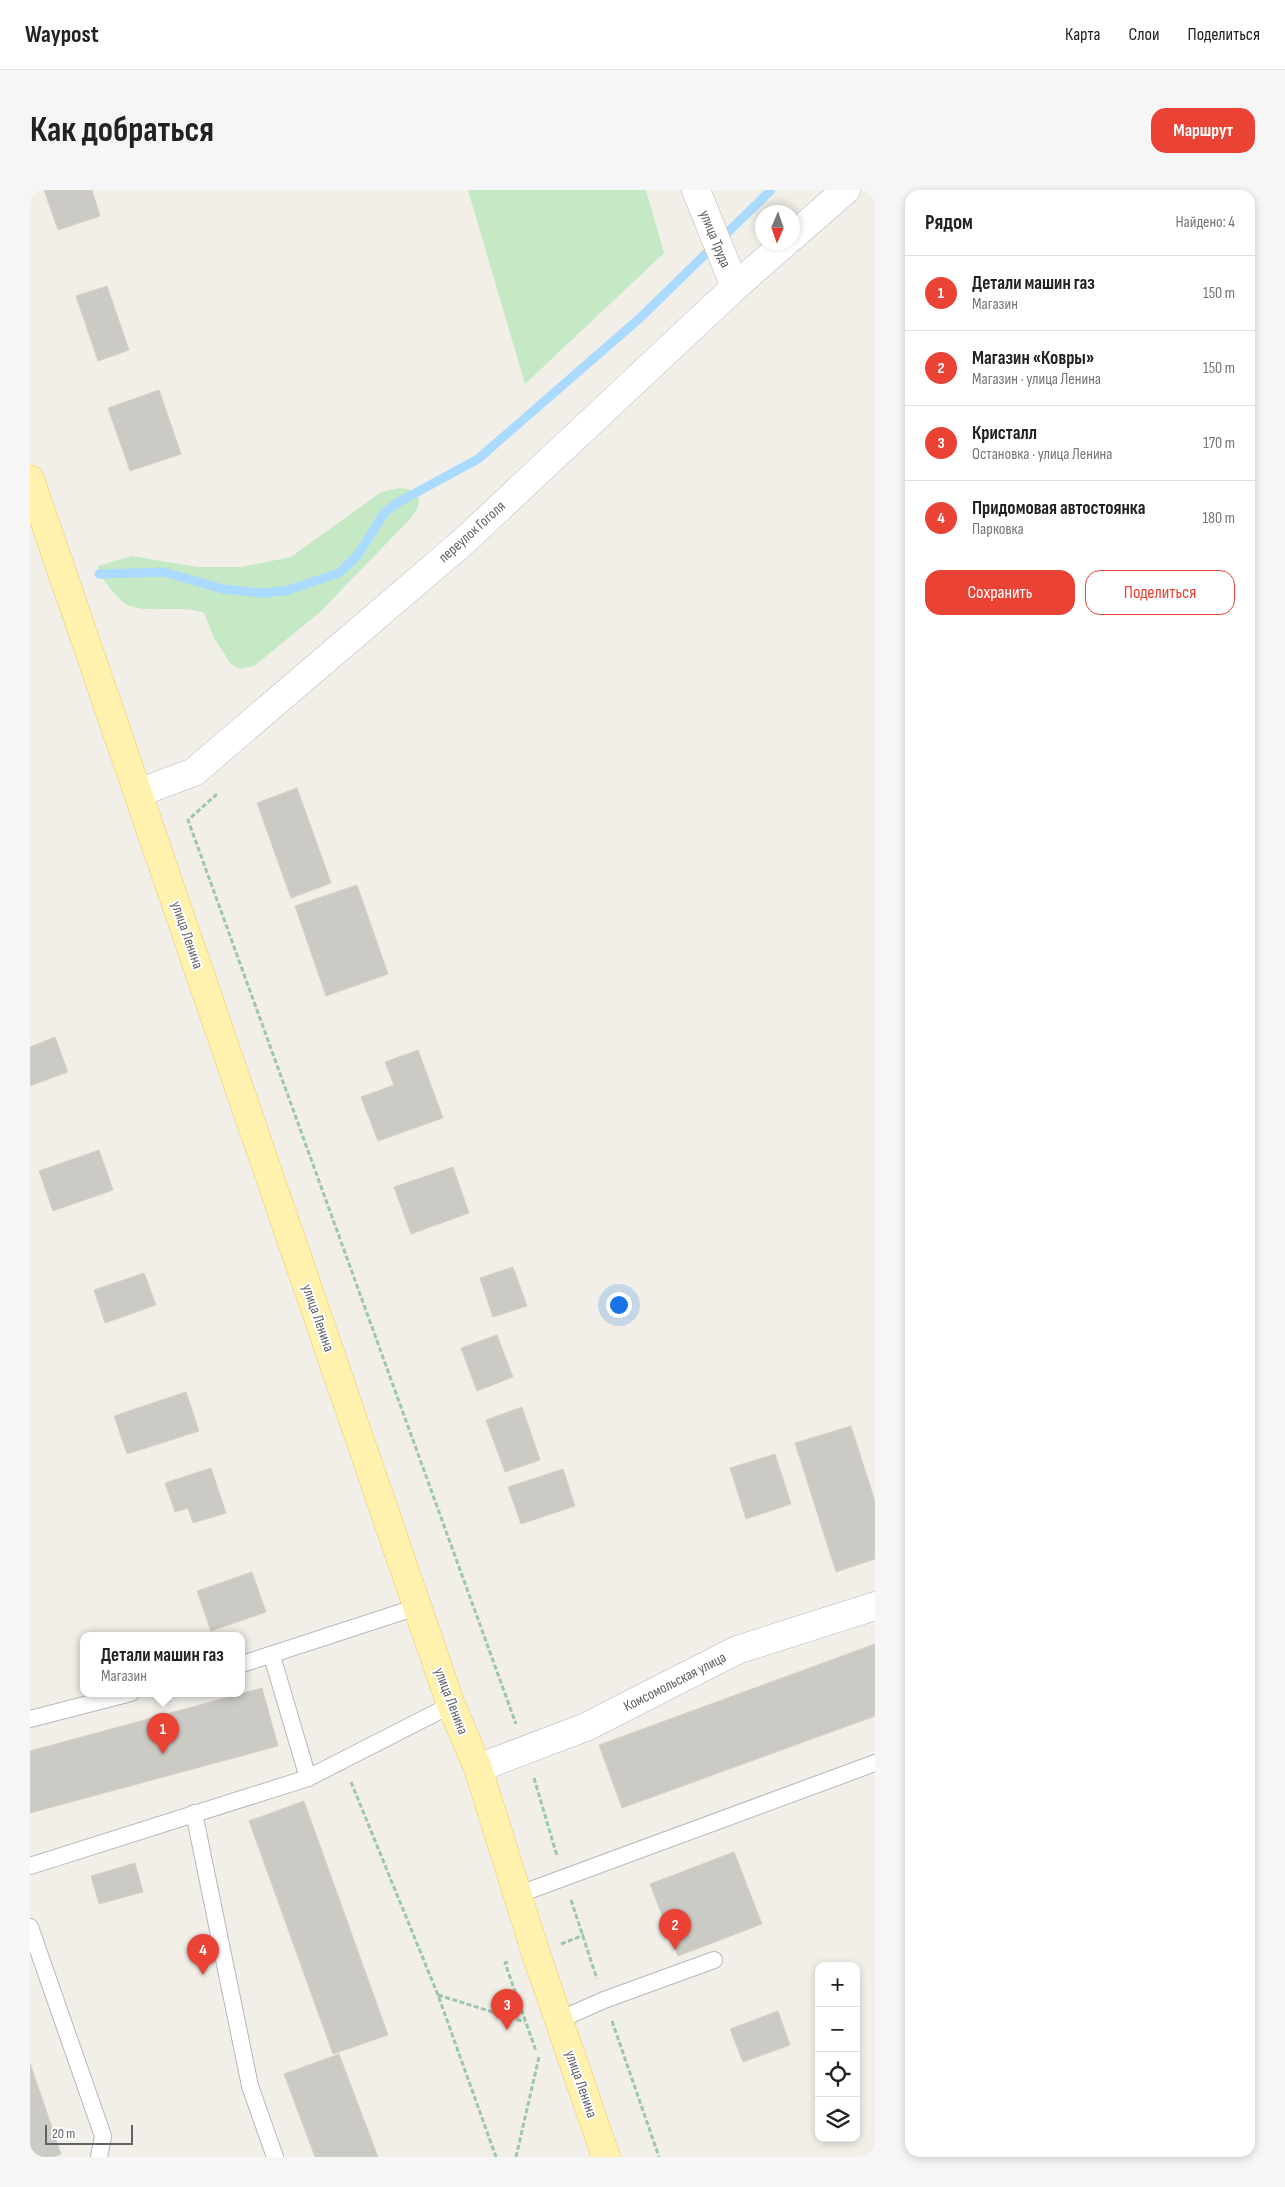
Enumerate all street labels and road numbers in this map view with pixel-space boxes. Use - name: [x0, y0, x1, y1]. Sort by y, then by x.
- street label: улица Труда: [695, 207, 735, 271]
- street label: переулок Гоголя: [435, 497, 509, 567]
- street label: улица Ленина: [167, 899, 207, 971]
- street label: улица Ленина: [298, 1282, 338, 1354]
- street label: Комсомольская улица: [620, 1648, 730, 1716]
- street label: улица Ленина: [430, 1665, 473, 1737]
- street label: улица Ленина: [561, 2048, 601, 2120]

